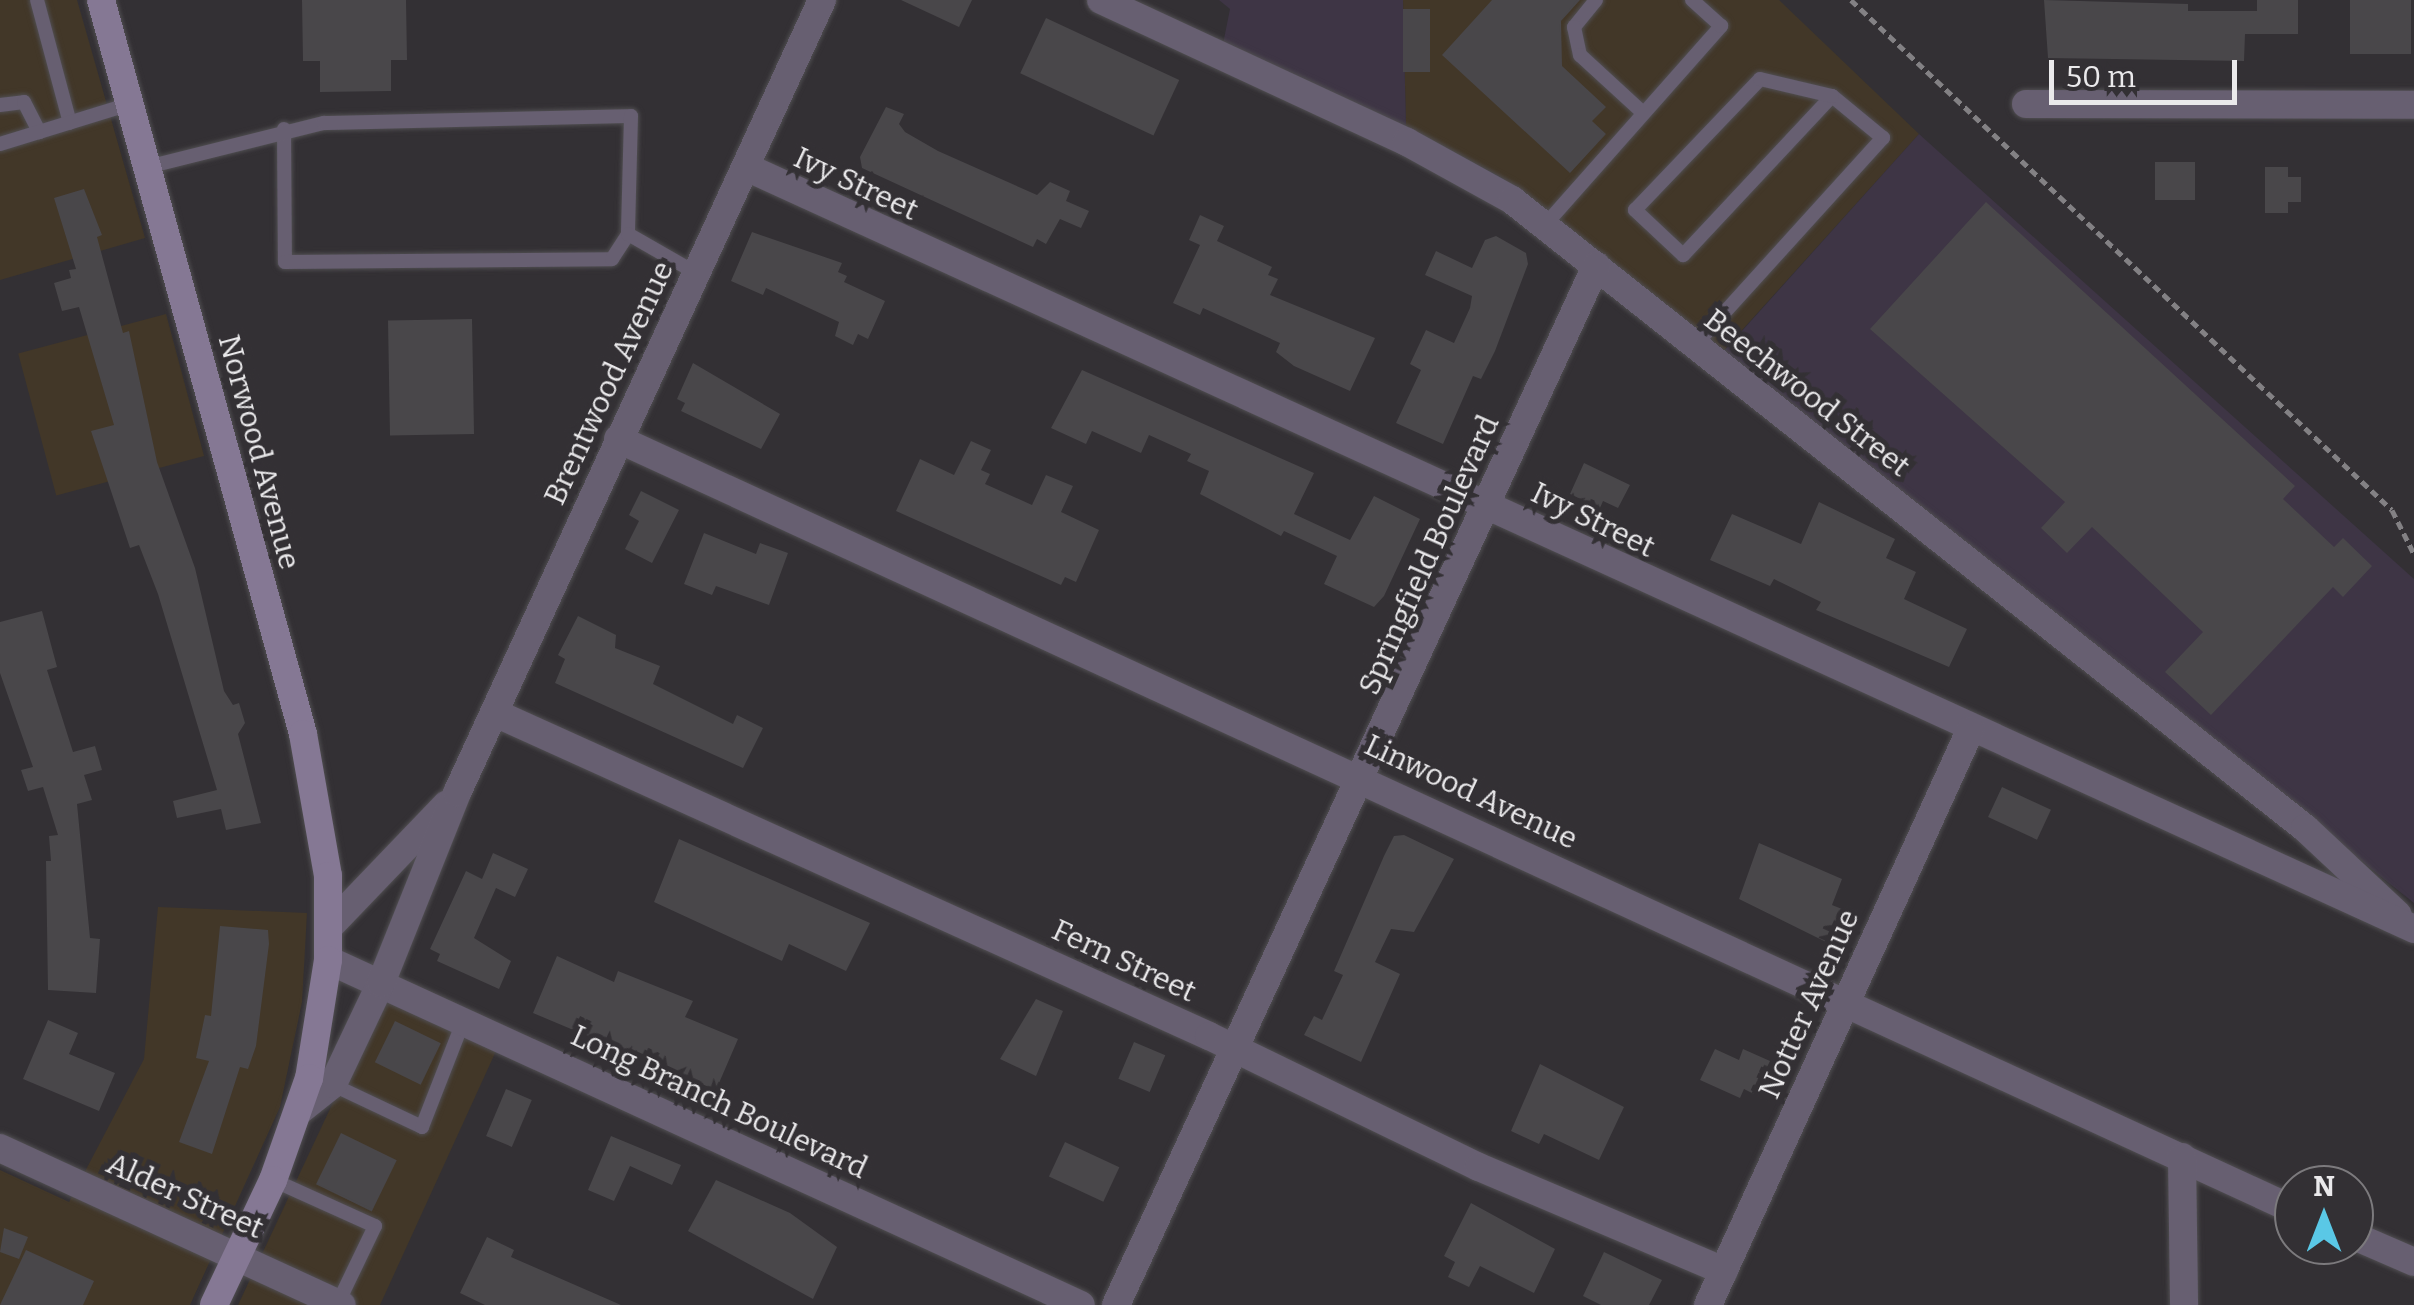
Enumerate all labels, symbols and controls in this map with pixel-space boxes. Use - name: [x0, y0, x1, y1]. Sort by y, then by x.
- scale bar: [2054, 40, 2242, 102]
- text: 50 m: [2066, 59, 2136, 95]
- street label: Ivy Street: [788, 140, 924, 228]
- street label: Brentwood Avenue: [537, 256, 681, 510]
- street label: Beechwood Street: [1697, 302, 1917, 484]
- street label: Norwood Avenue: [210, 331, 308, 573]
- street label: Springfield Boulevard: [1351, 410, 1507, 700]
- street label: Ivy Street: [1525, 475, 1661, 565]
- street label: Linwood Avenue: [1359, 727, 1583, 857]
- street label: Notter Avenue: [1751, 904, 1867, 1104]
- street label: Fern Street: [1046, 912, 1202, 1010]
- street label: Long Branch Boulevard: [565, 1018, 873, 1186]
- street label: Alder Street: [101, 1145, 269, 1247]
- north arrow: [2274, 1165, 2374, 1265]
- text: N: [2313, 1170, 2335, 1203]

